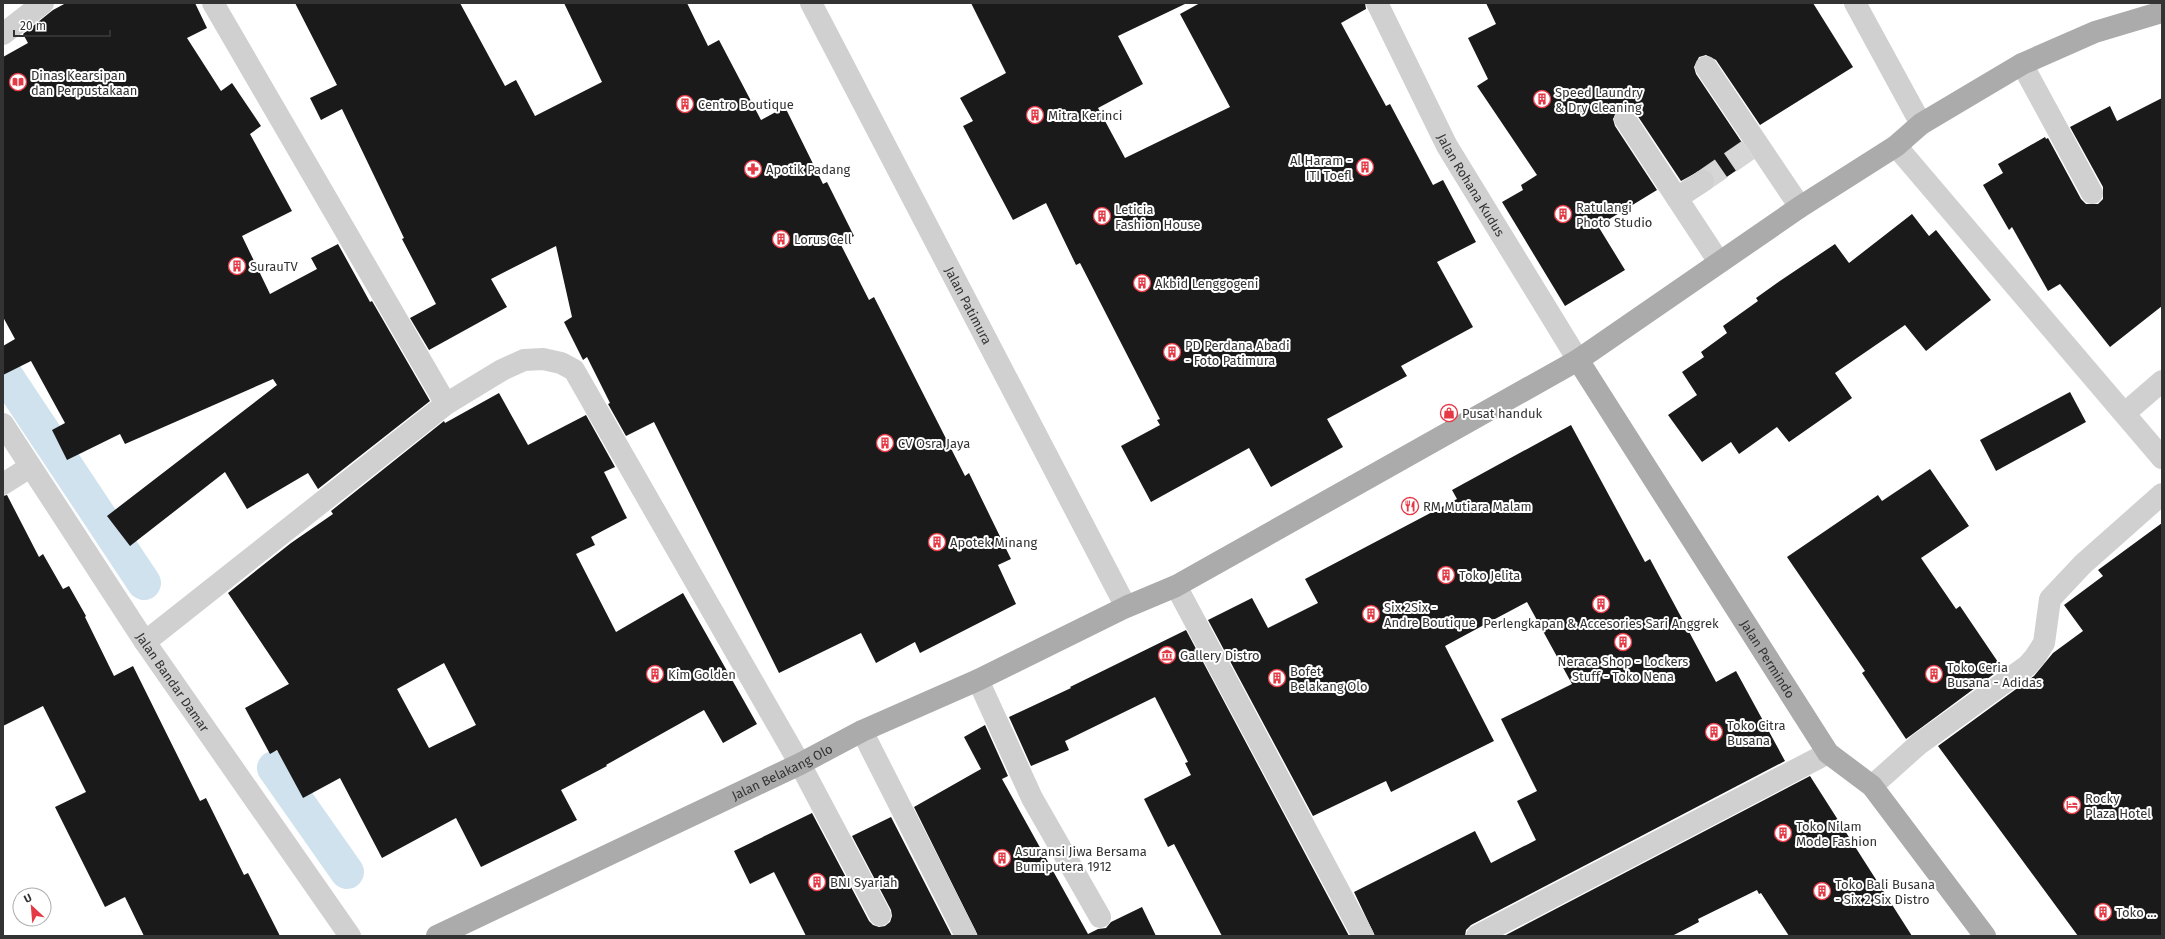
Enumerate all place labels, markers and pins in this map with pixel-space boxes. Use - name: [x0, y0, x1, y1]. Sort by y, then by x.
- place label: Dinas Kearsipan dan Perpustakaan: [31, 68, 137, 98]
- library icon: Dinas Kearsipan dan Perpustakaan: [8, 72, 28, 92]
- place label: Speed Laundry & Dry Cleaning: [1555, 85, 1644, 115]
- building icon: Speed Laundry & Dry Cleaning: [1532, 89, 1552, 109]
- building icon: Centro Boutique: [675, 94, 695, 114]
- place label: Centro Boutique: [698, 97, 794, 112]
- building icon: Mitra Kerinci: [1025, 105, 1045, 125]
- place label: Mitra Kerinci: [1048, 108, 1122, 123]
- place label: Al Haram - ITI Toefl: [1290, 153, 1352, 183]
- building icon: Al Haram - ITI Toefl: [1355, 157, 1375, 177]
- pharmacy icon: Apotik Padang: [743, 159, 763, 179]
- place label: Apotik Padang: [766, 162, 851, 177]
- place label: Ratulangi Photo Studio: [1576, 200, 1652, 230]
- place label: Leticia Fashion House: [1115, 202, 1201, 232]
- building icon: Ratulangi Photo Studio: [1553, 204, 1573, 224]
- building icon: Leticia Fashion House: [1092, 206, 1112, 226]
- building icon: Lorus Cell: [771, 229, 791, 249]
- place label: Lorus Cell: [794, 232, 852, 247]
- building icon: SurauTV: [227, 256, 247, 276]
- place label: SurauTV: [250, 259, 299, 274]
- building icon: Akbid Lenggogeni: [1132, 273, 1152, 293]
- place label: Akbid Lenggogeni: [1155, 276, 1258, 291]
- place label: PD Perdana Abadi - Foto Patimura: [1185, 338, 1290, 368]
- building icon: PD Perdana Abadi - Foto Patimura: [1162, 342, 1182, 362]
- shop icon: Pusat handuk: [1439, 403, 1459, 423]
- place label: Pusat handuk: [1462, 406, 1543, 421]
- building icon: CV Osra Jaya: [875, 433, 895, 453]
- place label: CV Osra Jaya: [898, 436, 970, 451]
- restaurant icon: RM Mutiara Malam: [1400, 496, 1420, 516]
- place label: RM Mutiara Malam: [1423, 499, 1532, 514]
- building icon: Apotek Minang: [927, 532, 947, 552]
- place label: Apotek Minang: [950, 535, 1038, 550]
- building icon: Toko Jelita: [1436, 565, 1456, 585]
- place label: Toko Jelita: [1459, 568, 1520, 583]
- building icon: Perlengkapan & Accesories Sari Anggrek: [1591, 594, 1611, 614]
- place label: Six 2Six - Andre Boutique: [1384, 600, 1476, 630]
- building icon: Six 2Six - Andre Boutique: [1361, 604, 1381, 624]
- place label: Perlengkapan & Accesories Sari Anggrek: [1483, 616, 1719, 631]
- building icon: Neraca Shop - Lockers Stuff - Toko Nena: [1613, 632, 1633, 652]
- museum icon: Gallery Distro: [1157, 645, 1177, 665]
- place label: Gallery Distro: [1180, 648, 1260, 663]
- place label: Neraca Shop - Lockers Stuff - Toko Nena: [1558, 654, 1688, 684]
- place label: Toko Ceria Busana - Adidas: [1947, 660, 2042, 690]
- building icon: Kim Golden: [645, 664, 665, 684]
- place label: Bofet Belakang Olo: [1290, 664, 1368, 694]
- building icon: Toko Ceria Busana - Adidas: [1924, 664, 1944, 684]
- place label: Kim Golden: [668, 667, 736, 682]
- building icon: Bofet Belakang Olo: [1267, 668, 1287, 688]
- place label: Toko Citra Busana: [1727, 718, 1785, 748]
- building icon: Toko Citra Busana: [1704, 722, 1724, 742]
- place label: Rocky Plaza Hotel: [2085, 791, 2151, 821]
- hotel icon: Rocky Plaza Hotel: [2062, 795, 2082, 815]
- place label: Toko Nilam Mode Fashion: [1796, 819, 1877, 849]
- building icon: Toko Nilam Mode Fashion: [1773, 823, 1793, 843]
- place label: Asuransi Jiwa Bersama Bumiputera 1912: [1015, 844, 1147, 874]
- building icon: Asuransi Jiwa Bersama Bumiputera 1912: [992, 848, 1012, 868]
- building icon: BNI Syariah: [807, 872, 827, 892]
- place label: BNI Syariah: [830, 875, 898, 890]
- place label: Toko Bali Busana - Six 2 Six Distro: [1835, 877, 1935, 907]
- building icon: Toko Bali Busana - Six 2 Six Distro: [1812, 881, 1832, 901]
- building icon: Toko ...: [2093, 902, 2113, 922]
- place label: Toko ...: [2116, 905, 2157, 920]

